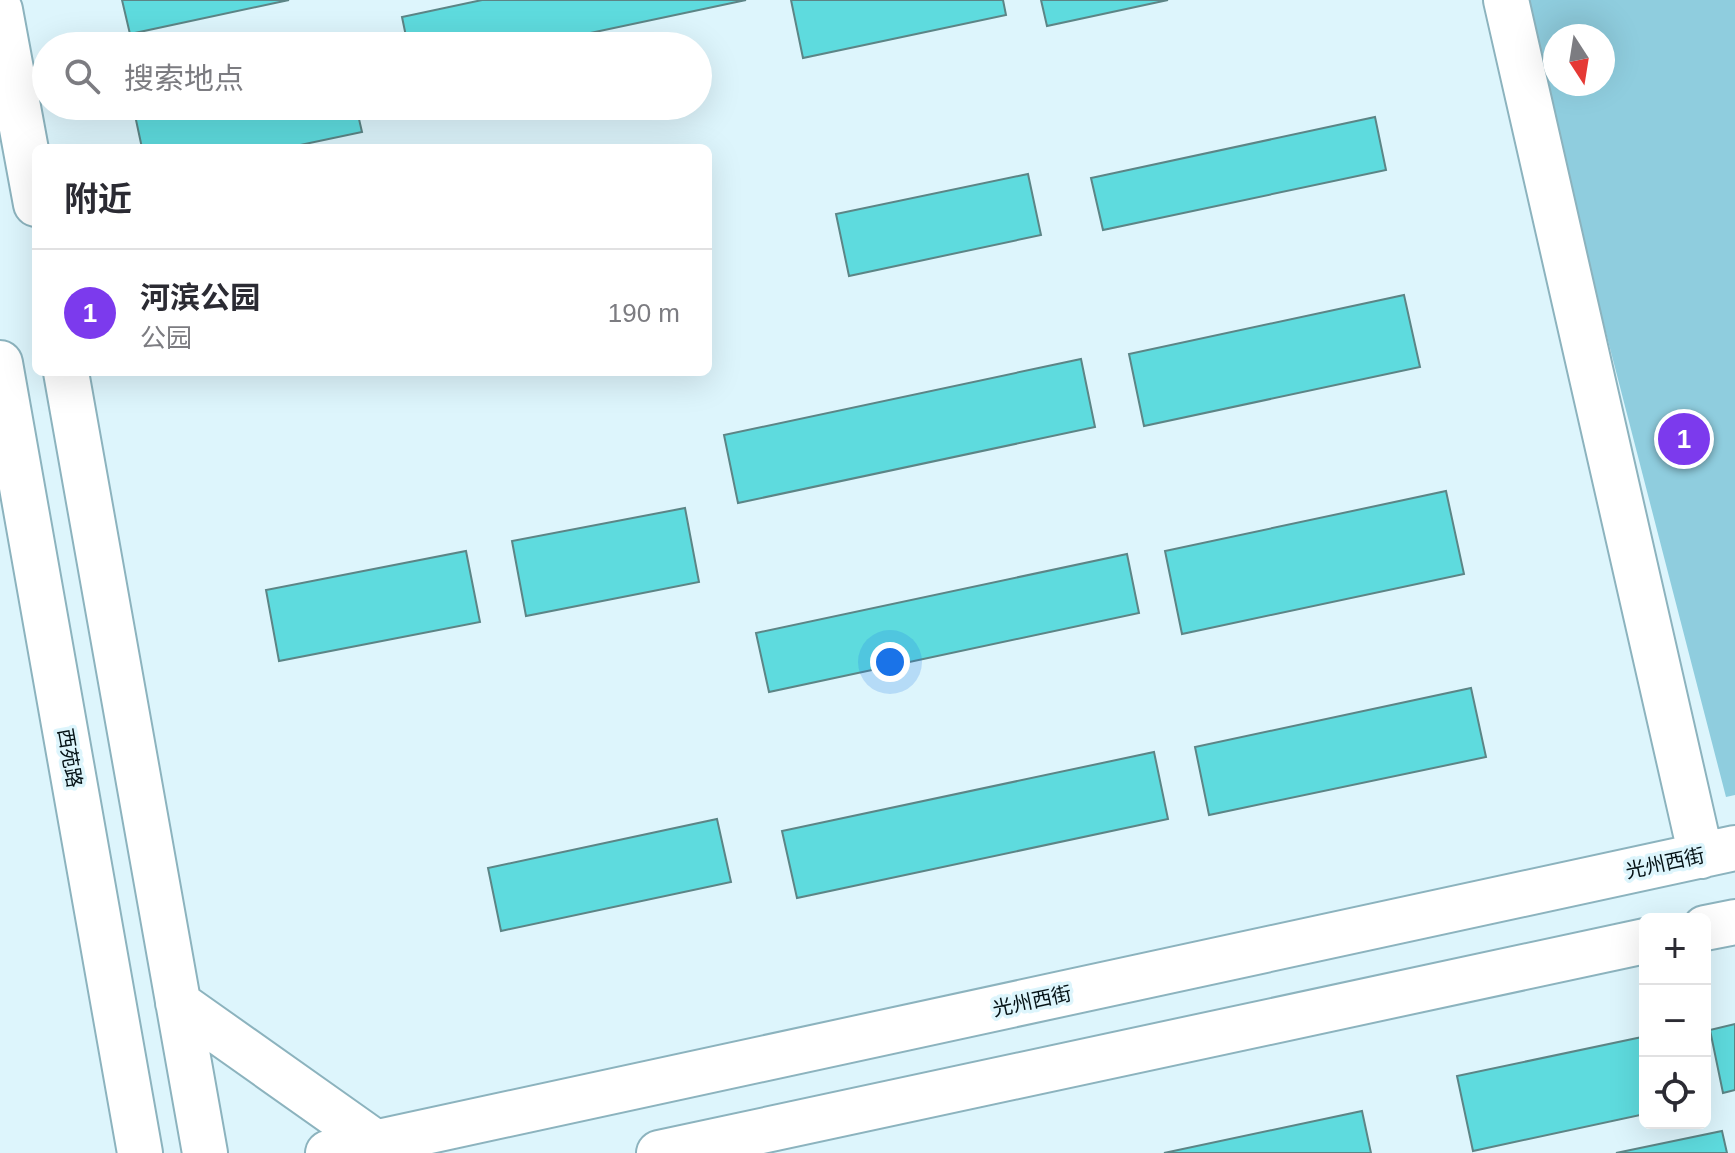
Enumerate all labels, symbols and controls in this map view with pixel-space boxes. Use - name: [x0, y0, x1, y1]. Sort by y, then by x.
- north arrow: [1543, 24, 1615, 96]
- search box: [32, 32, 712, 120]
- icon: search: [60, 54, 104, 98]
- text: 搜索地点: [124, 62, 244, 95]
- text: 附近: [64, 180, 132, 218]
- text: 河滨公园: [140, 281, 260, 314]
- text: 1: [83, 298, 97, 328]
- text: 190 m: [608, 298, 680, 328]
- text: 公园: [140, 323, 192, 353]
- pin: 1: [1658, 409, 1710, 469]
- your location: [870, 642, 910, 682]
- street label: 西苑路: [54, 727, 86, 789]
- street label: 光州西街: [1624, 844, 1706, 882]
- map controls: [1639, 913, 1711, 1129]
- button: +: [1639, 913, 1711, 985]
- street label: 光州西街: [991, 982, 1073, 1020]
- button: −: [1639, 985, 1711, 1057]
- button: locate: [1639, 1057, 1711, 1129]

